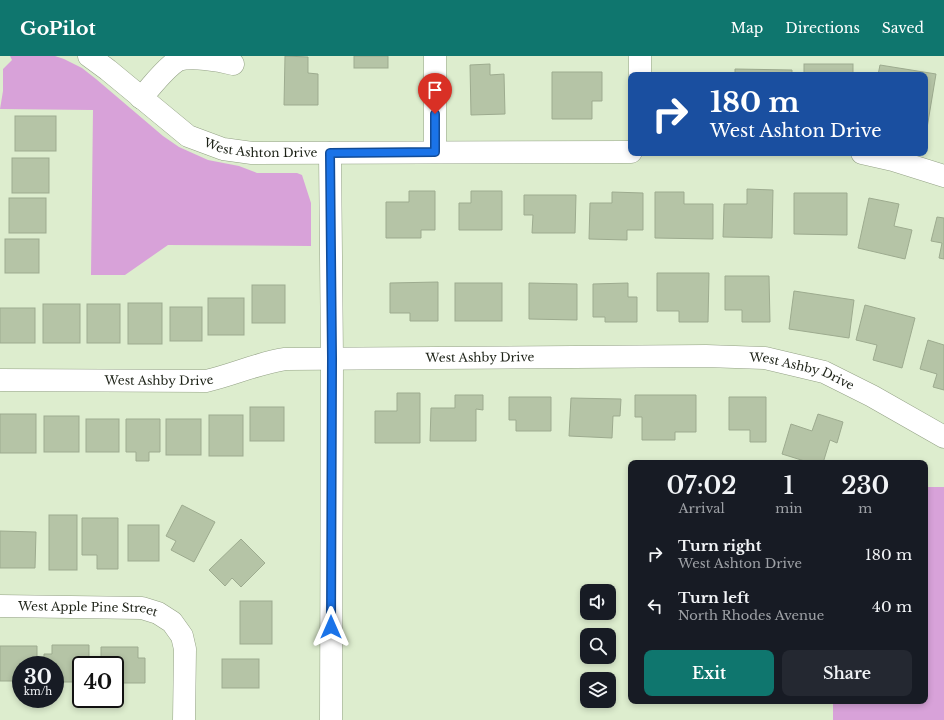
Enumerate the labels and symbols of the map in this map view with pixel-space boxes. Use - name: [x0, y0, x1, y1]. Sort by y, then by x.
- pin: [418, 73, 452, 114]
- street label: West Ashton Drive: [201, 134, 317, 160]
- street label: West Ashby Drive: [424, 349, 534, 365]
- street label: West Ashby Drive: [748, 349, 857, 393]
- street label: West Ashby Drive: [104, 371, 215, 388]
- street label: West Apple Pine Street: [17, 598, 160, 620]
- position arrow: [310, 606, 352, 648]
- speed limit sign: 40: [72, 656, 124, 708]

